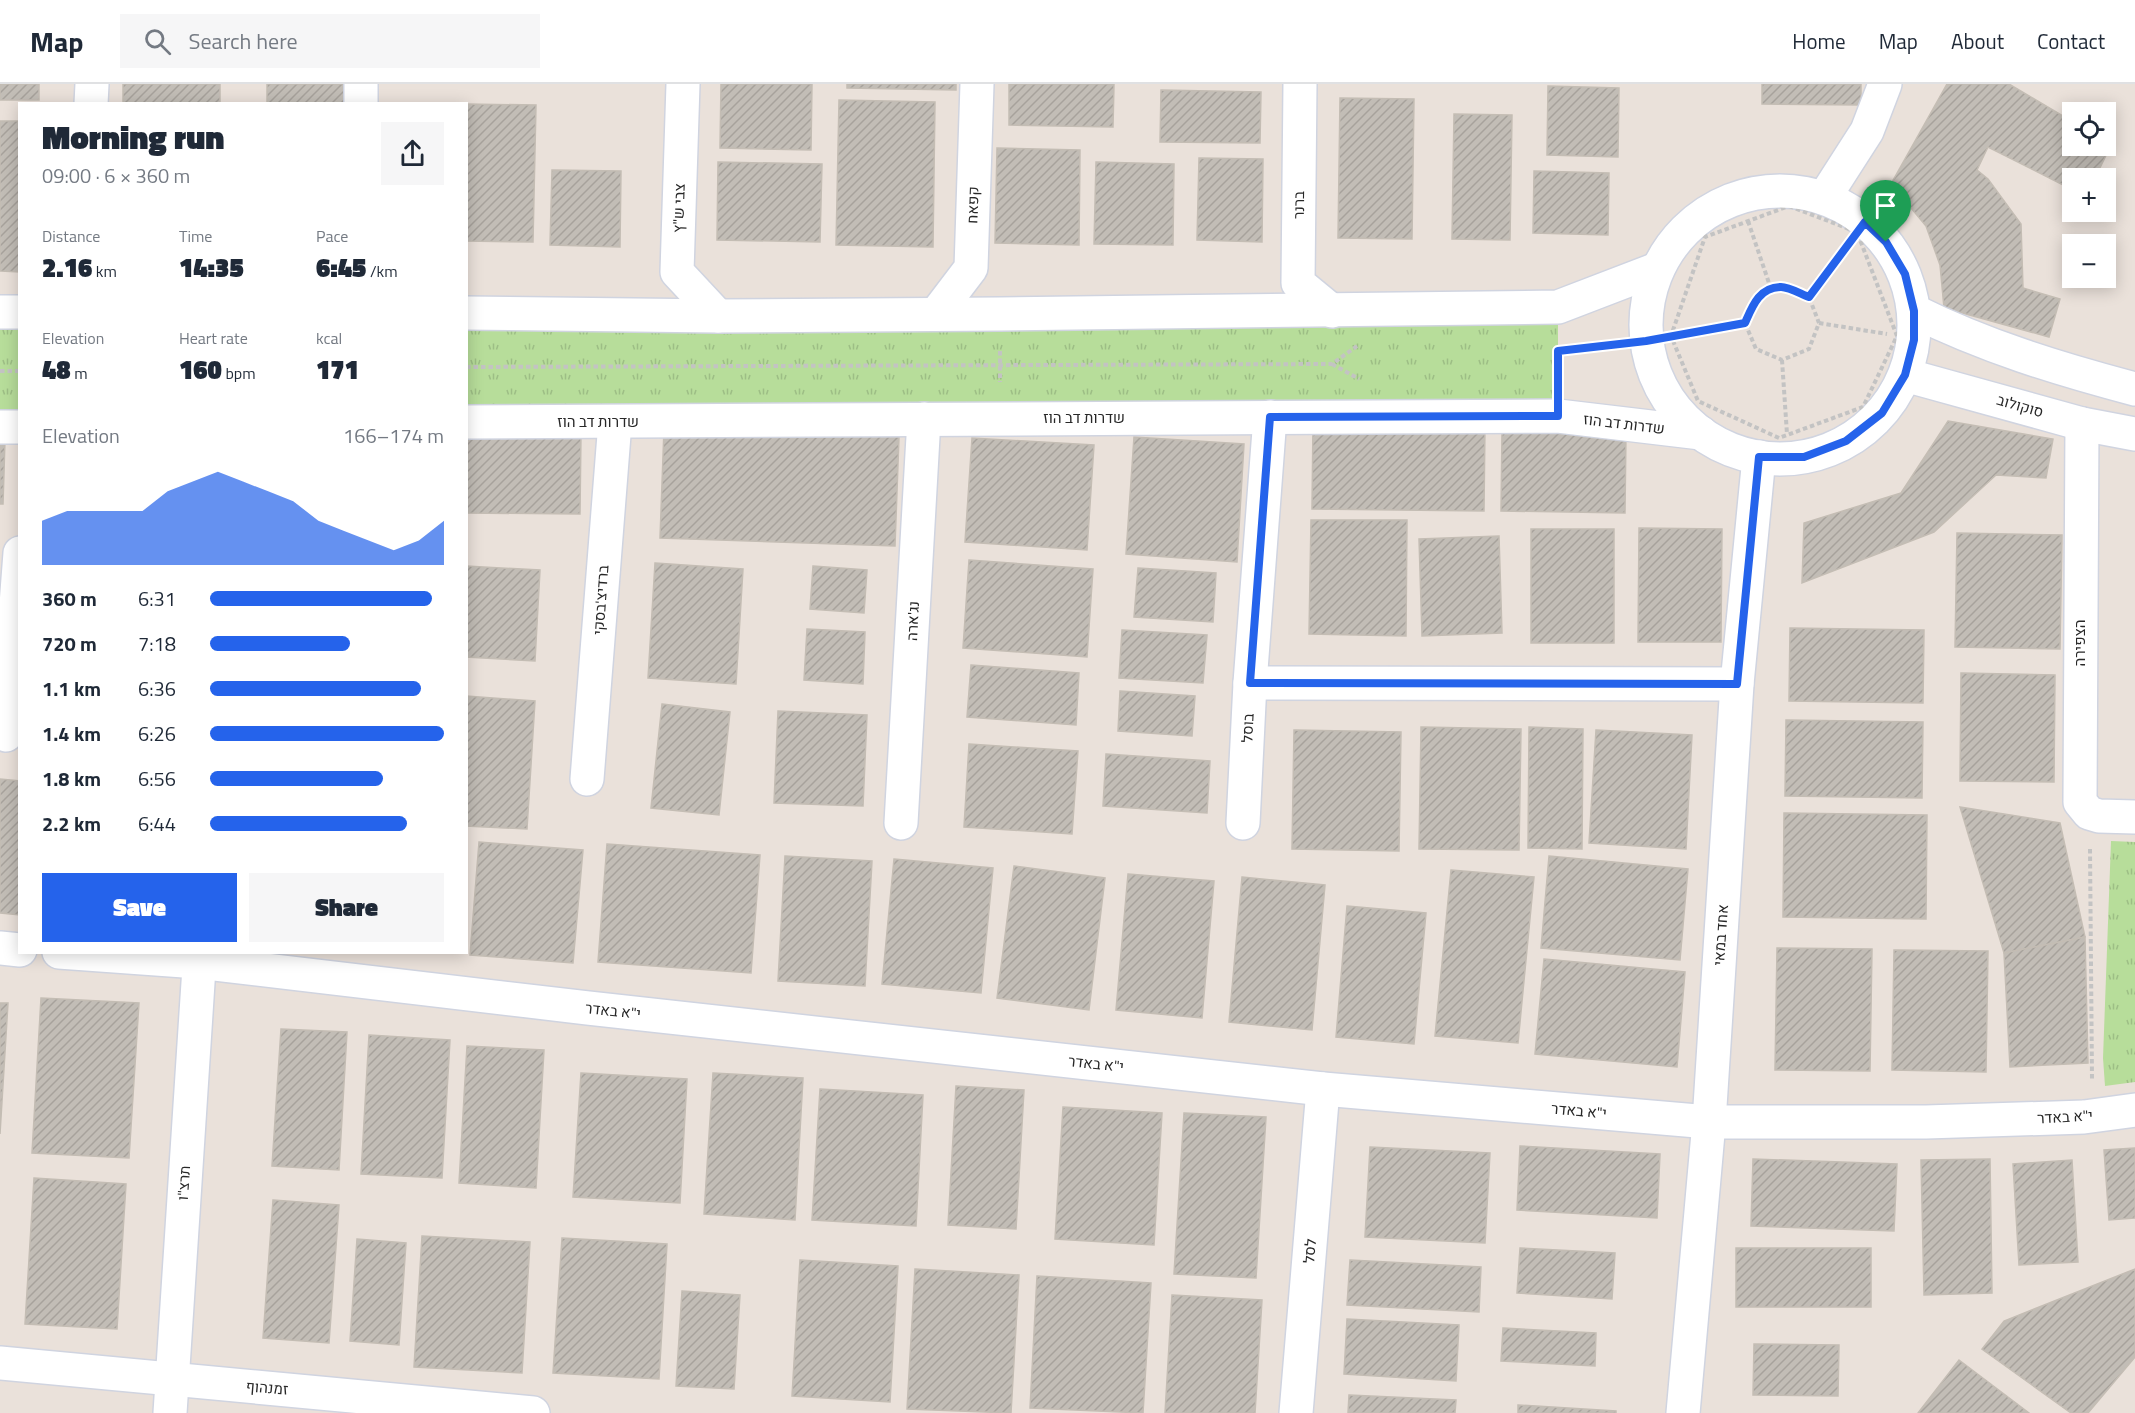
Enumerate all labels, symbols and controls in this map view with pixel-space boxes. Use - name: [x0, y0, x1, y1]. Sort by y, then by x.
- search box: [120, 14, 540, 68]
- text: Map: [30, 20, 84, 63]
- text: Search here: [189, 24, 298, 58]
- icon: search: [141, 25, 174, 58]
- text: Home: [1792, 25, 1846, 57]
- text: Map: [1879, 25, 1918, 57]
- text: About: [1951, 25, 2004, 57]
- text: Contact: [2037, 25, 2105, 57]
- map controls: [2062, 102, 2116, 288]
- button: locate: [2062, 102, 2116, 156]
- text: Morning run: [42, 112, 224, 162]
- button: share: [381, 122, 444, 185]
- text: 09:00 · 6 × 360 m: [42, 160, 190, 191]
- button: +: [2062, 168, 2116, 222]
- pin: [1860, 180, 1911, 242]
- street label: צבי ש"ץ: [666, 183, 691, 233]
- street label: קפאח: [960, 186, 985, 224]
- icon: arrive: [1869, 189, 1902, 222]
- street label: ברנר: [1287, 191, 1310, 219]
- text: Distance: [42, 224, 100, 248]
- text: Time: [179, 224, 212, 248]
- text: Pace: [316, 224, 348, 248]
- button: −: [2062, 234, 2116, 288]
- text: 2.16: [42, 248, 92, 287]
- text: 14:35: [179, 248, 244, 287]
- text: 6:45: [316, 248, 366, 287]
- text: km: [92, 259, 117, 283]
- text: /km: [366, 259, 398, 283]
- text: Elevation: [42, 326, 104, 350]
- text: Heart rate: [179, 326, 248, 350]
- text: kcal: [316, 326, 342, 350]
- text: 48: [42, 350, 71, 389]
- text: 160: [179, 350, 222, 389]
- text: 171: [316, 350, 359, 389]
- text: m: [71, 361, 88, 385]
- text: bpm: [222, 361, 256, 385]
- street label: סוקולוב: [1994, 388, 2046, 423]
- street label: שדרות דב הוז: [1043, 406, 1125, 429]
- street label: שדרות דב הוז: [1582, 407, 1666, 440]
- street label: שדרות דב הוז: [557, 410, 639, 433]
- text: Elevation: [42, 420, 120, 451]
- text: 166–174 m: [343, 420, 444, 451]
- street label: ברדיצ'בסקי: [587, 564, 614, 636]
- text: 360 m: [42, 583, 97, 614]
- text: 6:31: [138, 583, 176, 614]
- street label: נג'ארה: [900, 600, 925, 642]
- street label: הצפירה: [2068, 619, 2091, 667]
- text: 720 m: [42, 628, 97, 659]
- text: 7:18: [138, 628, 176, 659]
- text: 1.1 km: [42, 673, 101, 704]
- text: 6:36: [138, 673, 176, 704]
- street label: בוסל: [1235, 713, 1260, 743]
- text: 1.4 km: [42, 718, 101, 749]
- text: 6:26: [138, 718, 176, 749]
- text: 1.8 km: [42, 763, 101, 794]
- text: 6:56: [138, 763, 176, 794]
- text: 2.2 km: [42, 808, 101, 839]
- text: 6:44: [138, 808, 176, 839]
- button: Save: [42, 873, 237, 942]
- button: Share: [249, 873, 444, 942]
- street label: אחד במאי: [1707, 904, 1734, 966]
- street label: י"א באדר: [584, 996, 642, 1025]
- street label: י"א באדר: [1067, 1049, 1125, 1078]
- street label: י"א באדר: [1550, 1097, 1608, 1124]
- street label: י"א באדר: [2037, 1104, 2093, 1129]
- street label: תרצ"ו: [171, 1165, 196, 1201]
- street label: לסל: [1297, 1237, 1322, 1264]
- street label: זמנהוף: [245, 1374, 289, 1401]

